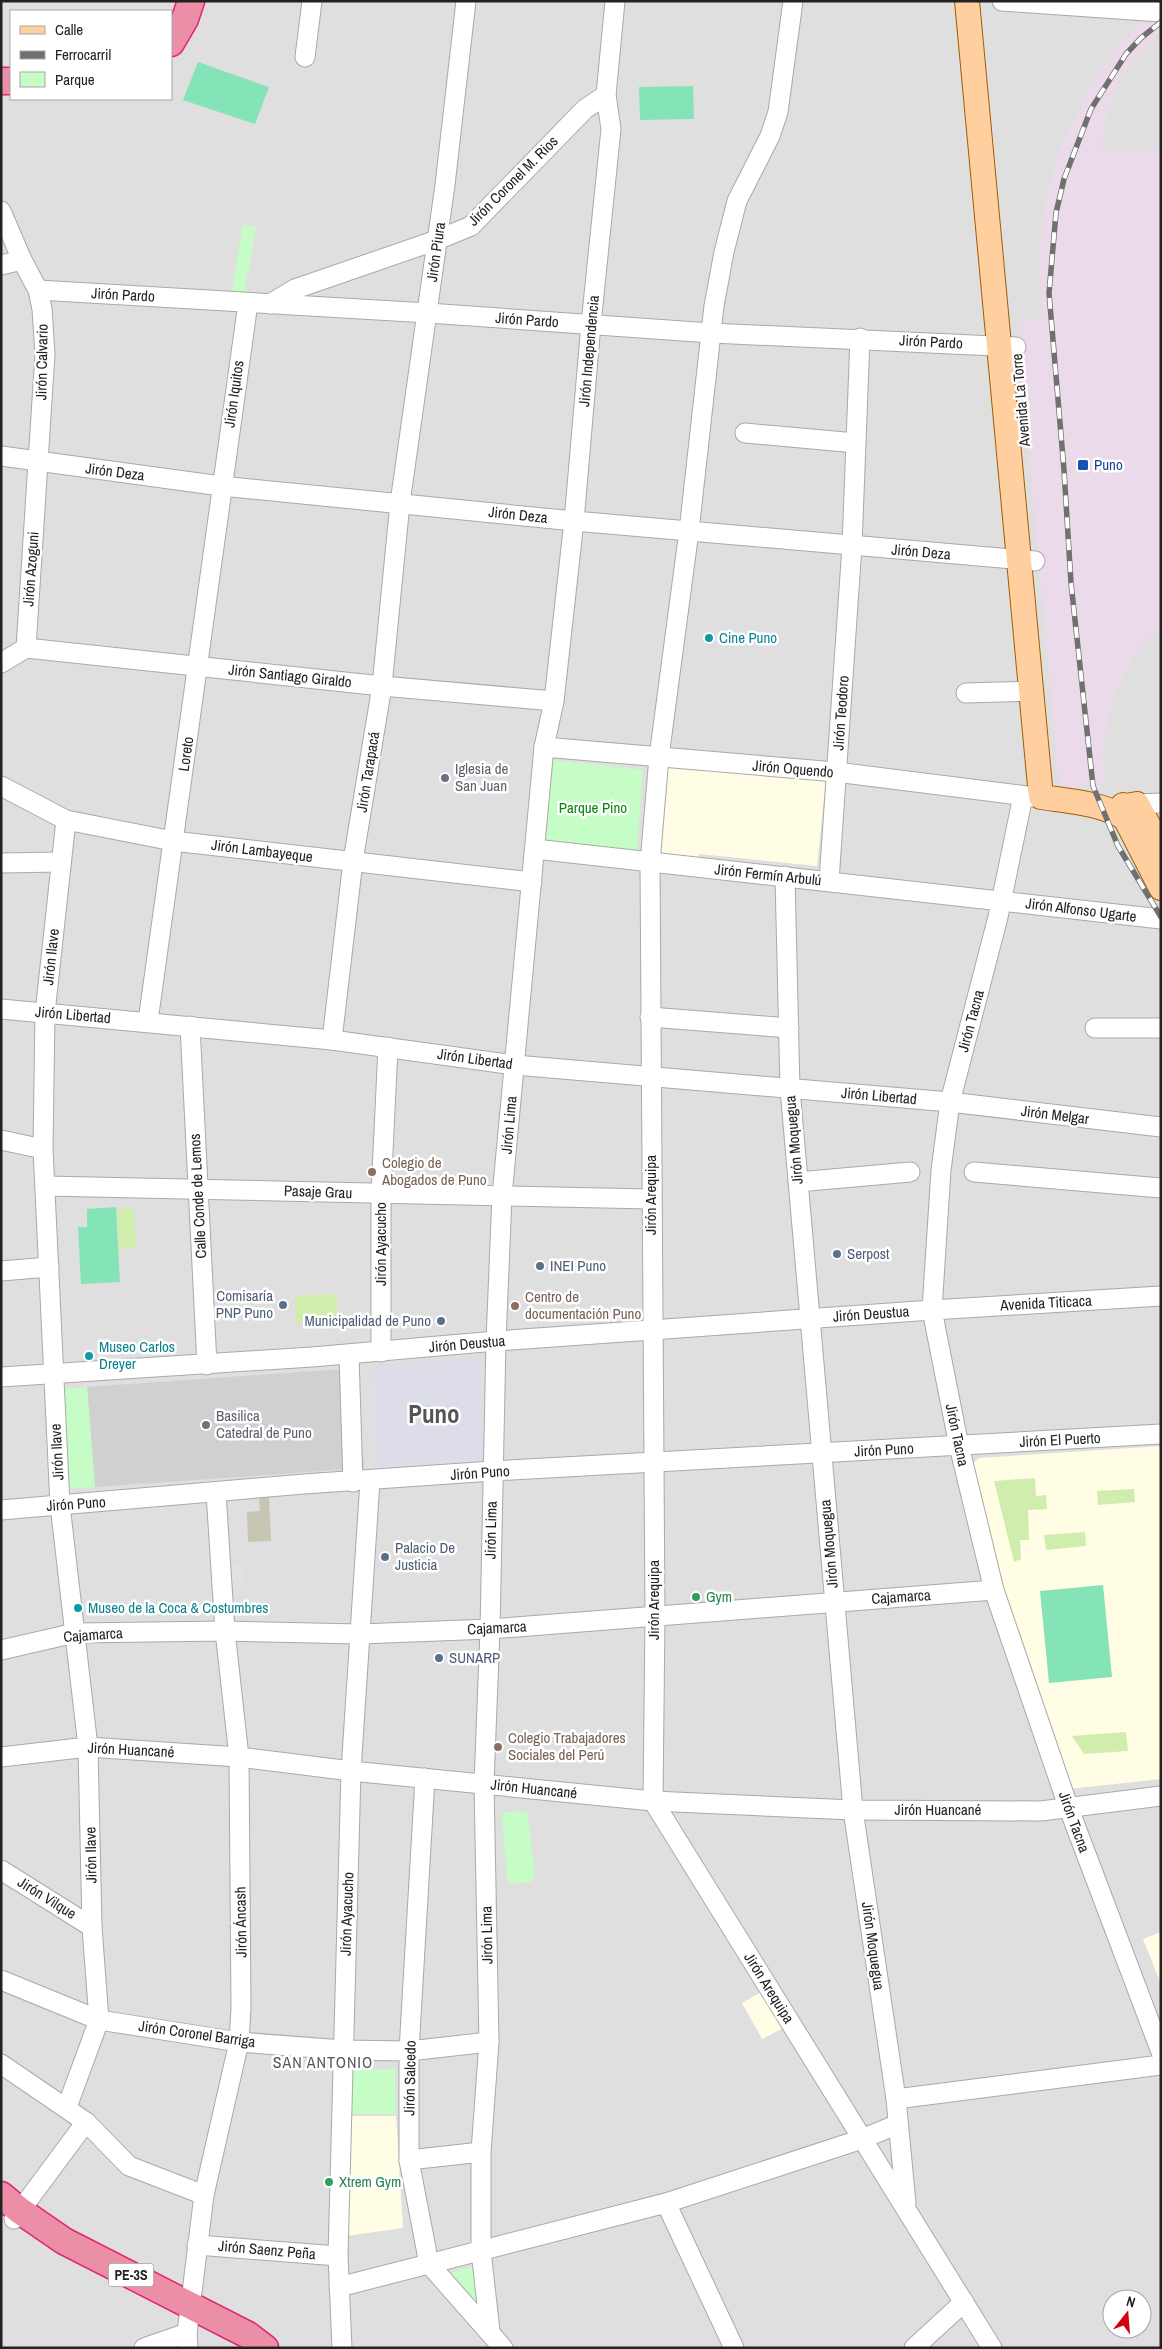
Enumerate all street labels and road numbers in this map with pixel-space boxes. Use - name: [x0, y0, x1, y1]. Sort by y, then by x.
- street label: Jirón Coronel M. Rios: [463, 131, 562, 230]
- street label: Jirón Piura: [421, 221, 450, 283]
- street label: Jirón Pardo: [91, 282, 155, 307]
- street label: Jirón Independencia: [573, 294, 604, 408]
- street label: Jirón Pardo: [495, 307, 560, 332]
- street label: Jirón Calvario: [30, 323, 53, 400]
- street label: Jirón Pardo: [899, 329, 963, 354]
- street label: Avenida La Torre: [1006, 353, 1035, 448]
- street label: Jirón Iquitos: [218, 359, 249, 429]
- street label: Jirón Deza: [84, 457, 146, 486]
- street label: Jirón Deza: [487, 501, 549, 528]
- street label: Jirón Azoguni: [17, 531, 44, 607]
- street label: Jirón Deza: [890, 538, 952, 565]
- street label: Jirón Santiago Giraldo: [227, 659, 353, 692]
- street label: Jirón Teodoro: [827, 675, 854, 751]
- street label: Jirón Tarapacá: [351, 730, 384, 814]
- street label: Loreto: [173, 735, 198, 773]
- street label: Jirón Oquendo: [752, 754, 835, 783]
- street label: Jirón Lambayeque: [210, 834, 314, 867]
- street label: Jirón Fermín Arbulú: [714, 858, 823, 891]
- street label: Jirón Alfonso Ugarte: [1024, 892, 1138, 927]
- street label: Jirón Ilave: [37, 927, 64, 986]
- street label: Jirón Tacna: [952, 987, 989, 1054]
- street label: Jirón Libertad: [34, 1001, 112, 1028]
- street label: Jirón Libertad: [436, 1043, 514, 1074]
- street label: Jirón Libertad: [840, 1082, 918, 1109]
- street label: Jirón Lima: [496, 1095, 522, 1155]
- street label: Jirón Moquegua: [779, 1095, 808, 1185]
- street label: Jirón Melgar: [1020, 1100, 1090, 1129]
- street label: Calle Conde de Lemos: [184, 1133, 211, 1259]
- street label: Jirón Arequipa: [640, 1155, 661, 1235]
- street label: Pasaje Grau: [283, 1180, 353, 1203]
- street label: Jirón Ayacucho: [370, 1202, 391, 1286]
- street label: Avenida Titicaca: [999, 1290, 1092, 1315]
- street label: Jirón Deustua: [832, 1300, 910, 1327]
- street label: Jirón Deustua: [428, 1330, 506, 1357]
- street label: Jirón Tacna: [941, 1402, 974, 1468]
- street label: Jirón Ilave: [45, 1423, 68, 1481]
- street label: Jirón El Puerto: [1019, 1427, 1101, 1452]
- street label: Jirón Puno: [854, 1437, 914, 1462]
- street label: Jirón Puno: [450, 1460, 511, 1485]
- street label: Jirón Puno: [46, 1491, 107, 1516]
- street label: Jirón Moquegua: [814, 1499, 843, 1589]
- street label: Jirón Lima: [479, 1501, 502, 1559]
- street label: Jirón Arequipa: [643, 1560, 664, 1640]
- street label: Cajamarca: [871, 1584, 932, 1609]
- street label: Cajamarca: [467, 1615, 527, 1640]
- street label: Cajamarca: [63, 1622, 124, 1647]
- street label: Jirón Huancané: [87, 1737, 175, 1762]
- street label: Jirón Huancané: [490, 1774, 578, 1803]
- street label: Jirón Tacna: [1054, 1788, 1095, 1855]
- street label: Jirón Huancané: [895, 1799, 982, 1820]
- street label: Jirón Ilave: [80, 1826, 101, 1884]
- street label: Jirón Vilque: [14, 1871, 81, 1924]
- street label: Jirón Ayacucho: [335, 1872, 358, 1956]
- street label: Jirón Áncash: [229, 1886, 252, 1958]
- street label: Jirón Moquegua: [857, 1900, 890, 1992]
- street label: Jirón Lima: [475, 1906, 498, 1964]
- street label: Jirón Arequipa: [739, 1948, 800, 2027]
- street label: Jirón Coronel Barriga: [137, 2015, 257, 2052]
- street label: Jirón Salcedo: [398, 2040, 421, 2116]
- street label: Jirón Saenz Peña: [217, 2235, 317, 2264]
- road number: PE-3S: [108, 2264, 154, 2286]

